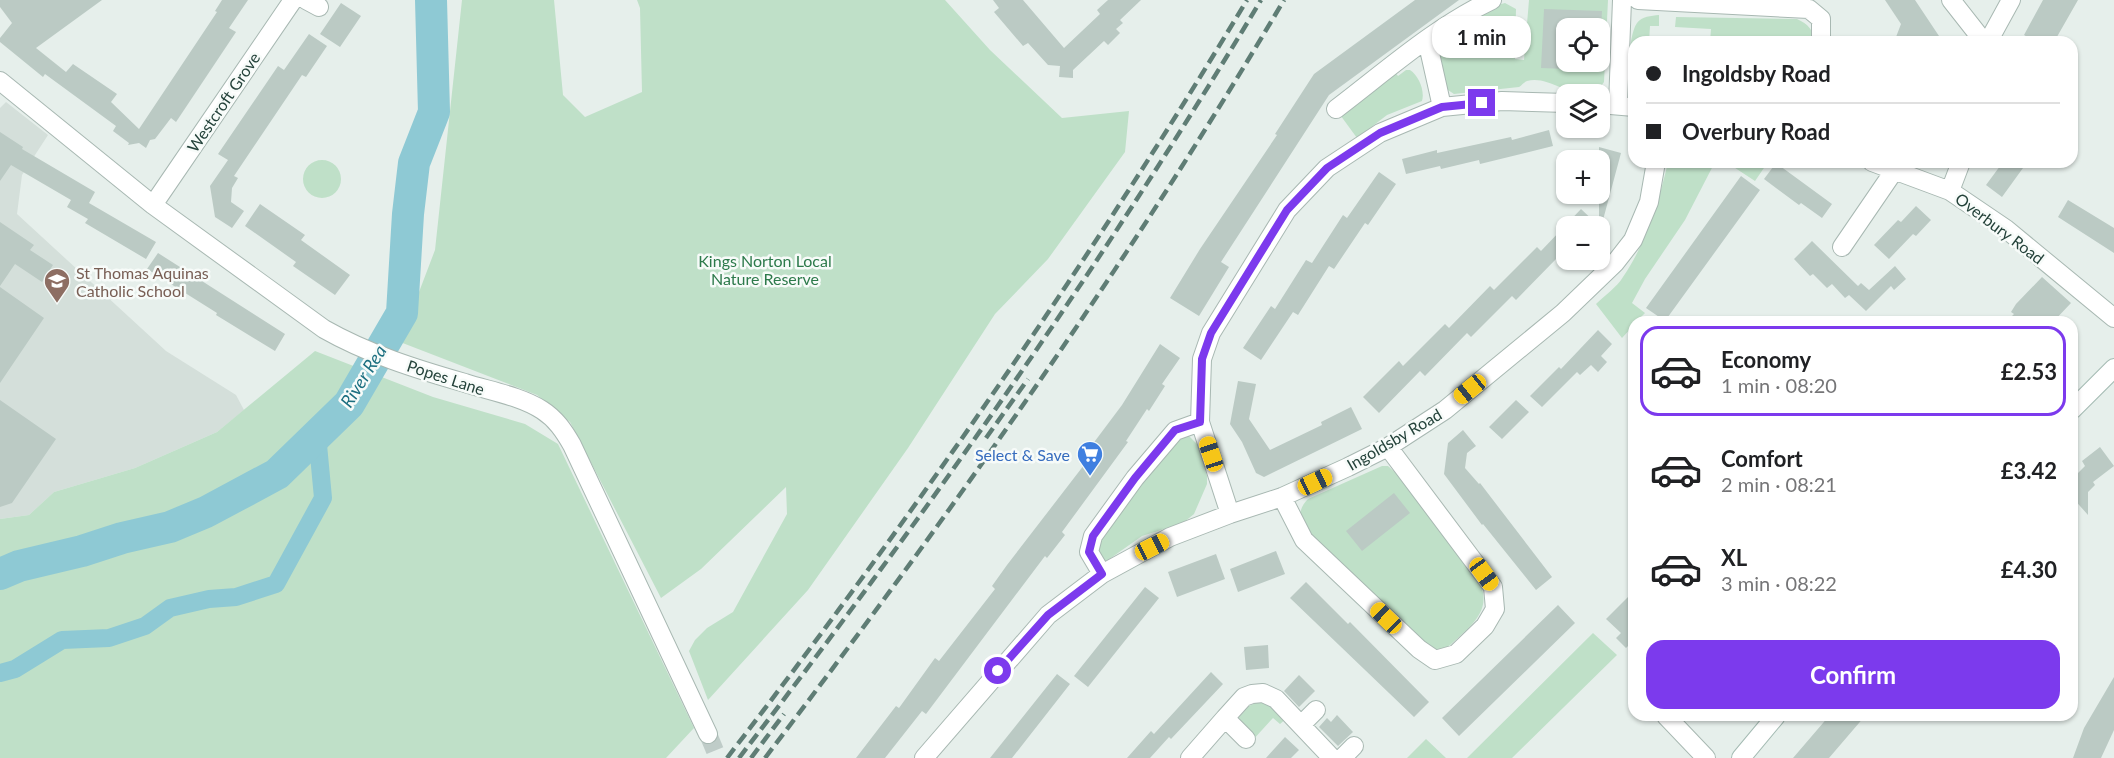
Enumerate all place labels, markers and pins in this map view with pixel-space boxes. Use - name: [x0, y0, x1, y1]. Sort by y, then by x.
- place label: St Thomas Aquinas Catholic School: [76, 263, 209, 300]
- school or university icon: St Thomas Aquinas Catholic School: [42, 266, 72, 304]
- supermarket icon: Select & Save: [1075, 439, 1105, 477]
- place label: Select & Save: [975, 445, 1070, 464]

